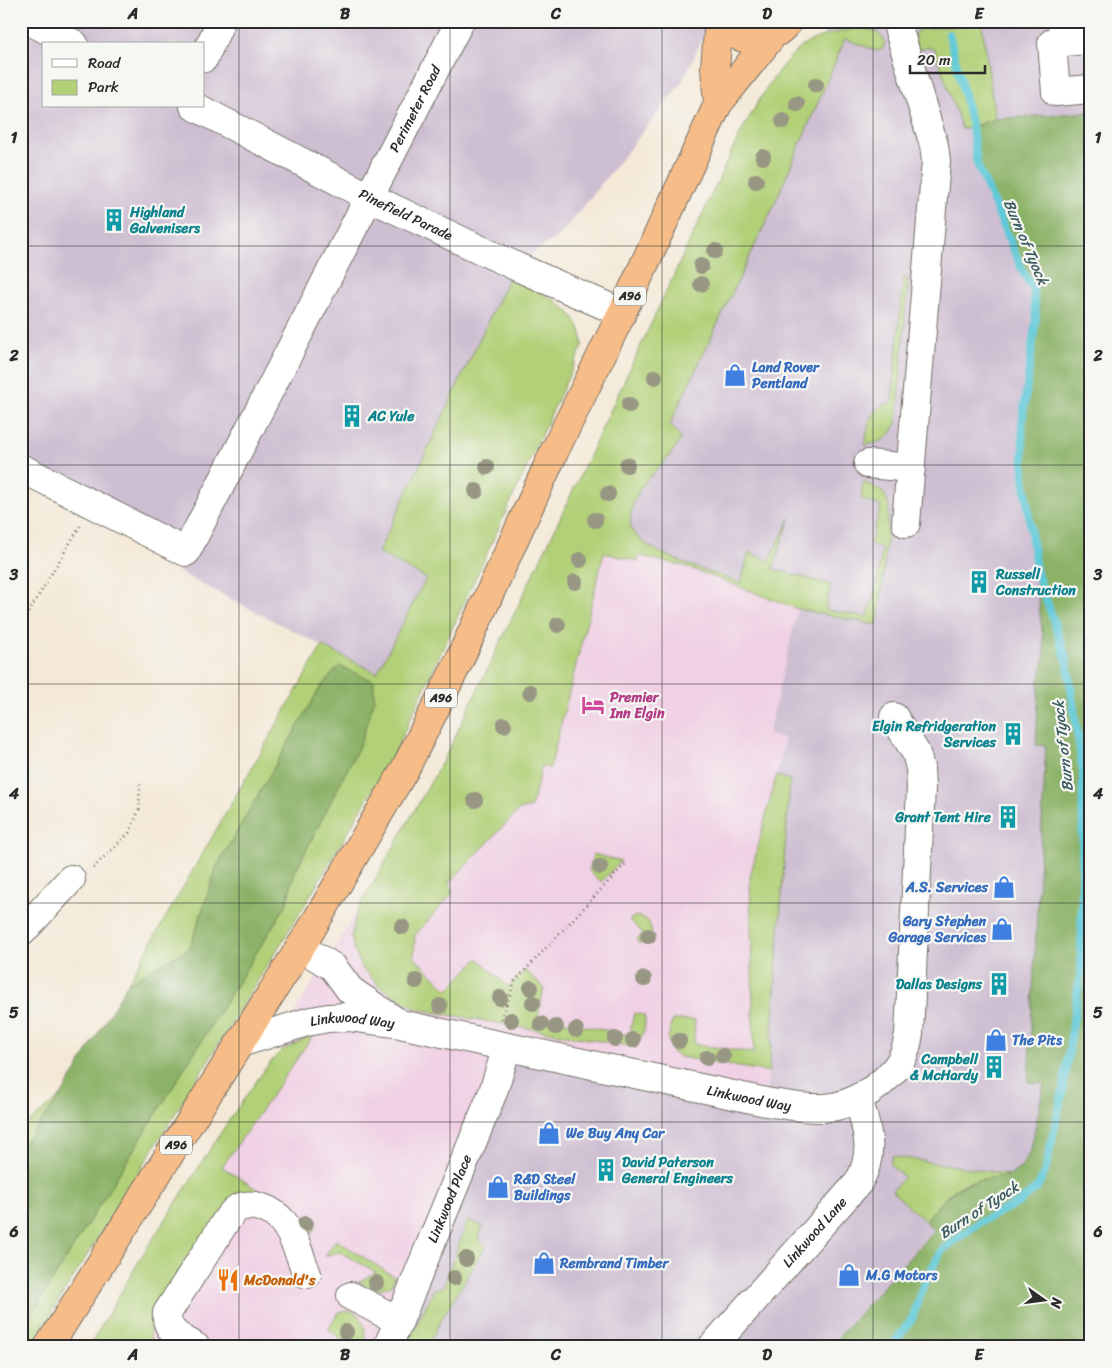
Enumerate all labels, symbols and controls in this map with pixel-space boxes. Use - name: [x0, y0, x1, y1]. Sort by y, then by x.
- text: A: [127, 0, 138, 28]
- text: B: [340, 0, 351, 28]
- text: C: [550, 0, 562, 28]
- text: D: [762, 0, 772, 28]
- text: E: [975, 0, 985, 28]
- legend: [42, 42, 205, 108]
- scale bar: [910, 42, 984, 74]
- text: 20 m: [917, 47, 951, 73]
- text: Road: [88, 50, 121, 76]
- street label: Perimeter Road: [382, 59, 448, 157]
- text: Park: [88, 74, 119, 100]
- text: 1: [11, 123, 18, 152]
- text: 1: [1095, 123, 1102, 152]
- street label: Pinefield Parade: [354, 181, 457, 248]
- water label: Burn of Tyock: [996, 195, 1056, 290]
- place label: Highland Galvenisers: [129, 200, 200, 241]
- building icon: Highland Galvenisers: [101, 207, 127, 233]
- road number: A96: [614, 286, 646, 306]
- text: 2: [8, 341, 19, 370]
- text: 2: [1092, 341, 1103, 370]
- place label: Land Rover Pentland: [752, 355, 820, 396]
- shop icon: Land Rover Pentland: [722, 362, 748, 388]
- building icon: AC Yule: [339, 403, 365, 429]
- place label: AC Yule: [367, 404, 415, 429]
- text: 3: [9, 560, 19, 589]
- text: 3: [1093, 560, 1103, 589]
- place label: Russell Construction: [995, 562, 1076, 603]
- building icon: Russell Construction: [966, 569, 992, 595]
- place label: Premier Inn Elgin: [609, 685, 665, 726]
- road number: A96: [425, 688, 457, 708]
- hotel icon: Premier Inn Elgin: [580, 692, 606, 718]
- water label: Burn of Tyock: [1045, 698, 1081, 793]
- place label: Elgin Refridgeration Services: [872, 714, 997, 755]
- building icon: Elgin Refridgeration Services: [1000, 721, 1026, 747]
- text: 4: [8, 779, 19, 808]
- text: 4: [1092, 779, 1103, 808]
- building icon: Grant Tent Hire: [995, 804, 1021, 830]
- place label: Grant Tent Hire: [894, 805, 992, 830]
- shop icon: A.S. Services: [991, 874, 1017, 900]
- place label: A.S. Services: [905, 875, 989, 900]
- place label: Gary Stephen Garage Services: [887, 909, 986, 950]
- shop icon: Gary Stephen Garage Services: [989, 916, 1015, 942]
- building icon: Dallas Designs: [986, 971, 1012, 997]
- place label: Dallas Designs: [896, 972, 983, 997]
- text: 5: [9, 998, 19, 1027]
- text: 5: [1093, 998, 1103, 1027]
- street label: Linkwood Way: [308, 1004, 397, 1036]
- shop icon: The Pits: [983, 1027, 1009, 1053]
- place label: The Pits: [1012, 1028, 1062, 1053]
- place label: Campbell & McHardy: [910, 1047, 979, 1088]
- building icon: Campbell & McHardy: [981, 1054, 1007, 1080]
- street label: Linkwood Way: [705, 1077, 794, 1118]
- shop icon: We Buy Any Car: [536, 1120, 562, 1146]
- place label: We Buy Any Car: [566, 1121, 665, 1146]
- road number: A96: [160, 1136, 192, 1154]
- street label: Linkwood Place: [420, 1150, 479, 1247]
- place label: David Paterson General Engineers: [621, 1150, 734, 1191]
- building icon: David Paterson General Engineers: [593, 1157, 619, 1183]
- place label: R&D Steel Buildings: [513, 1167, 576, 1208]
- shop icon: R&D Steel Buildings: [485, 1174, 511, 1200]
- water label: Burn of Tyock: [934, 1174, 1025, 1246]
- street label: Linkwood Lane: [776, 1191, 853, 1273]
- text: 6: [8, 1217, 19, 1246]
- text: 6: [1092, 1217, 1103, 1246]
- shop icon: Rembrand Timber: [531, 1250, 557, 1276]
- place label: Rembrand Timber: [559, 1251, 670, 1276]
- shop icon: M.G Motors: [836, 1262, 862, 1288]
- place label: M.G Motors: [865, 1263, 937, 1288]
- restaurant icon: McDonald's: [215, 1267, 241, 1293]
- place label: McDonald's: [243, 1268, 316, 1293]
- north arrow: [1020, 1276, 1070, 1326]
- text: N: [1043, 1294, 1070, 1311]
- text: A: [127, 1340, 138, 1368]
- text: B: [340, 1340, 351, 1368]
- text: C: [550, 1340, 562, 1368]
- text: D: [762, 1340, 772, 1368]
- text: E: [975, 1340, 985, 1368]

